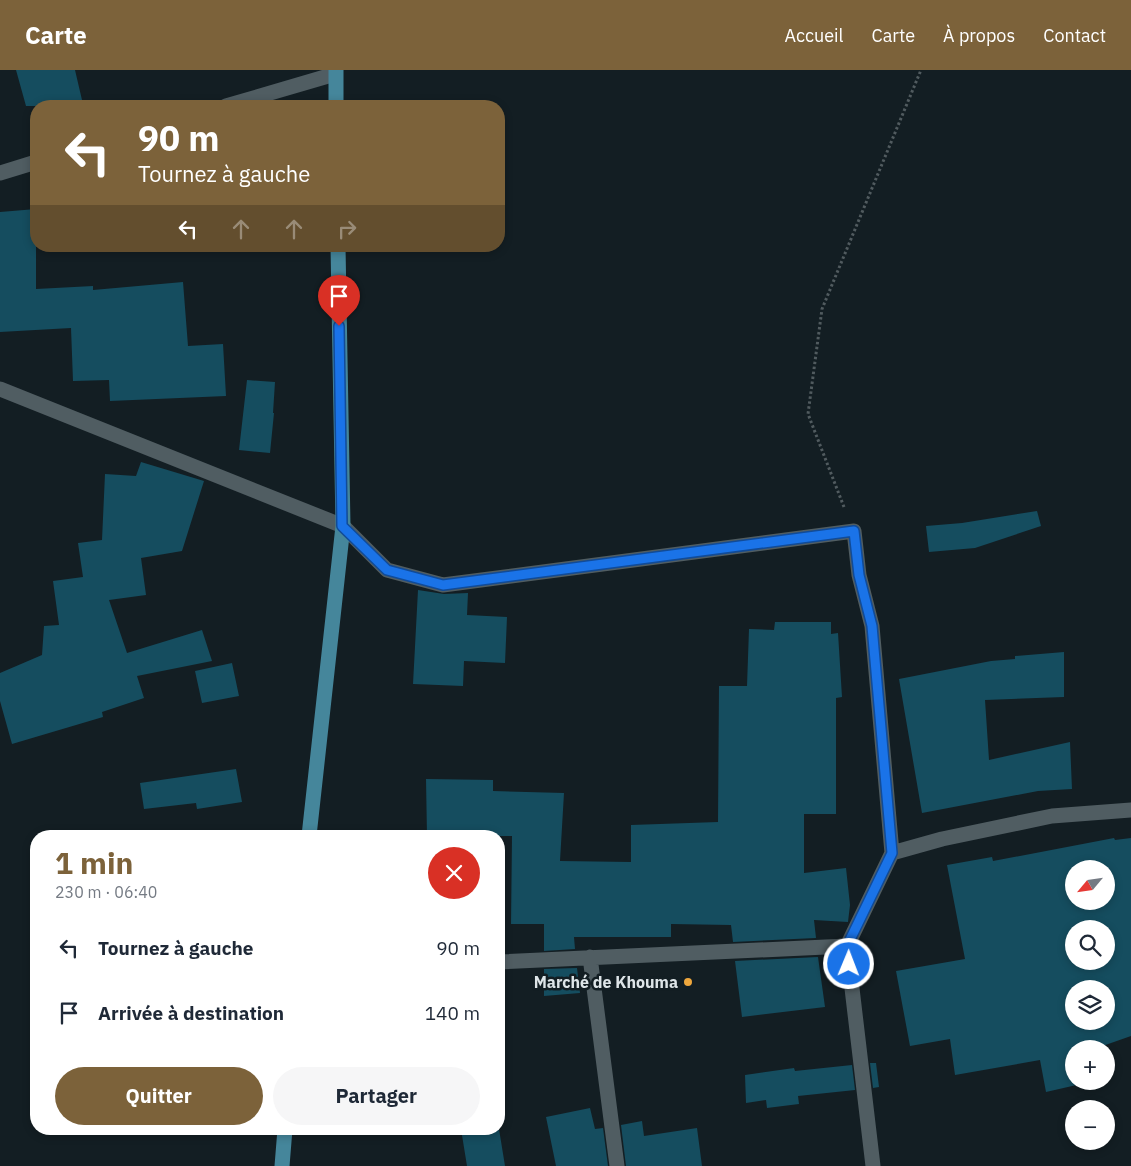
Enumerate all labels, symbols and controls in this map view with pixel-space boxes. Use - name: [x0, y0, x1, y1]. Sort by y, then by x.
- text: Carte: [25, 19, 87, 51]
- text: Accueil: [784, 24, 843, 47]
- text: Carte: [871, 24, 915, 47]
- text: À propos: [943, 24, 1015, 47]
- text: Contact: [1043, 24, 1106, 47]
- text: 90 m: [138, 115, 220, 161]
- icon: left: [55, 120, 120, 185]
- text: Tournez à gauche: [138, 159, 310, 188]
- icon: left: [174, 215, 202, 243]
- icon: ahead: [227, 215, 255, 243]
- icon: ahead: [280, 215, 308, 243]
- icon: right: [333, 215, 361, 243]
- pin: [318, 275, 360, 326]
- icon: arrive: [325, 282, 353, 310]
- text: 1 min: [55, 843, 133, 882]
- button: close: [428, 847, 480, 899]
- north arrow: [1065, 860, 1115, 910]
- map controls: [1065, 860, 1115, 1150]
- text: 230 m · 06:40: [55, 882, 157, 902]
- button: search: [1065, 920, 1115, 970]
- icon: left: [55, 934, 83, 962]
- text: Tournez à gauche: [98, 936, 254, 960]
- text: 90 m: [436, 936, 480, 960]
- position arrow: [822, 937, 874, 989]
- place label: Marché de Khouma: [534, 972, 678, 992]
- marker: Marché de Khouma: [682, 976, 694, 988]
- button: layers: [1065, 980, 1115, 1030]
- icon: arrive: [55, 999, 83, 1027]
- text: Arrivée à destination: [98, 1001, 284, 1025]
- text: 140 m: [425, 1001, 480, 1025]
- button: +: [1065, 1040, 1115, 1090]
- button: Quitter: [55, 1067, 263, 1125]
- button: Partager: [273, 1067, 480, 1125]
- button: −: [1065, 1100, 1115, 1150]

